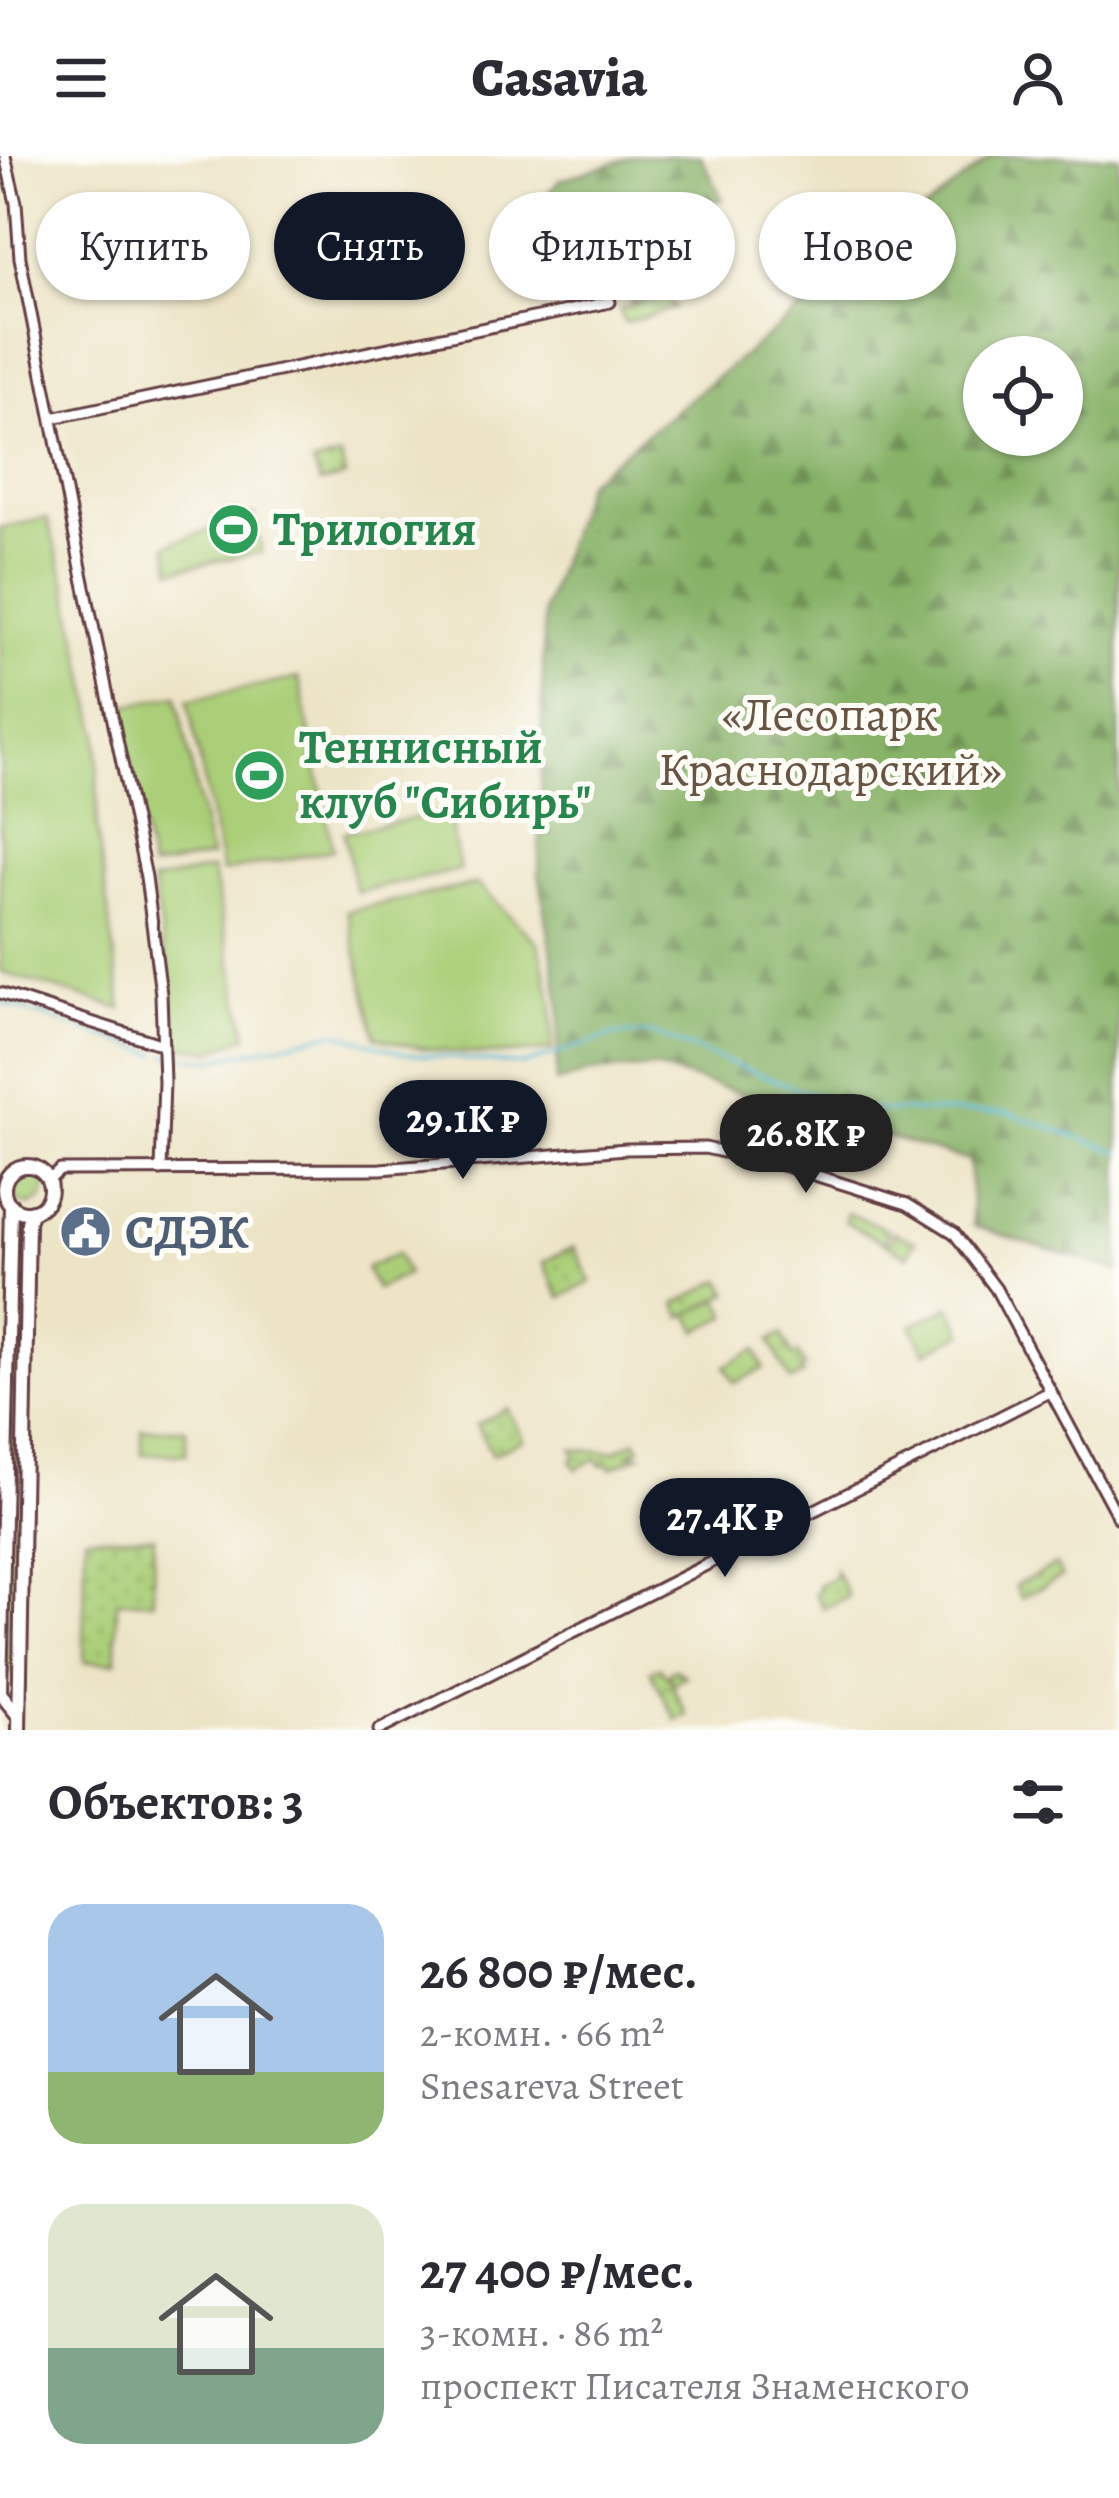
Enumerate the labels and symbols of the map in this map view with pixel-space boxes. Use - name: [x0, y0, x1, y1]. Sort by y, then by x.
- place label: Трилогия: [273, 496, 476, 562]
- sports icon: Трилогия: [206, 501, 262, 557]
- park label: «Лесопарк Краснодарский»: [658, 681, 1002, 802]
- place label: Теннисный клуб "Сибирь": [299, 714, 591, 835]
- sports icon: Теннисный клуб "Сибирь": [232, 747, 288, 803]
- pin: 29.1K ₽: [352, 1080, 574, 1182]
- pin: 26.8K ₽: [695, 1094, 917, 1196]
- place label: СДЭК: [125, 1199, 249, 1265]
- public building icon: СДЭК: [58, 1204, 114, 1260]
- pin: 27.4K ₽: [614, 1478, 836, 1580]

